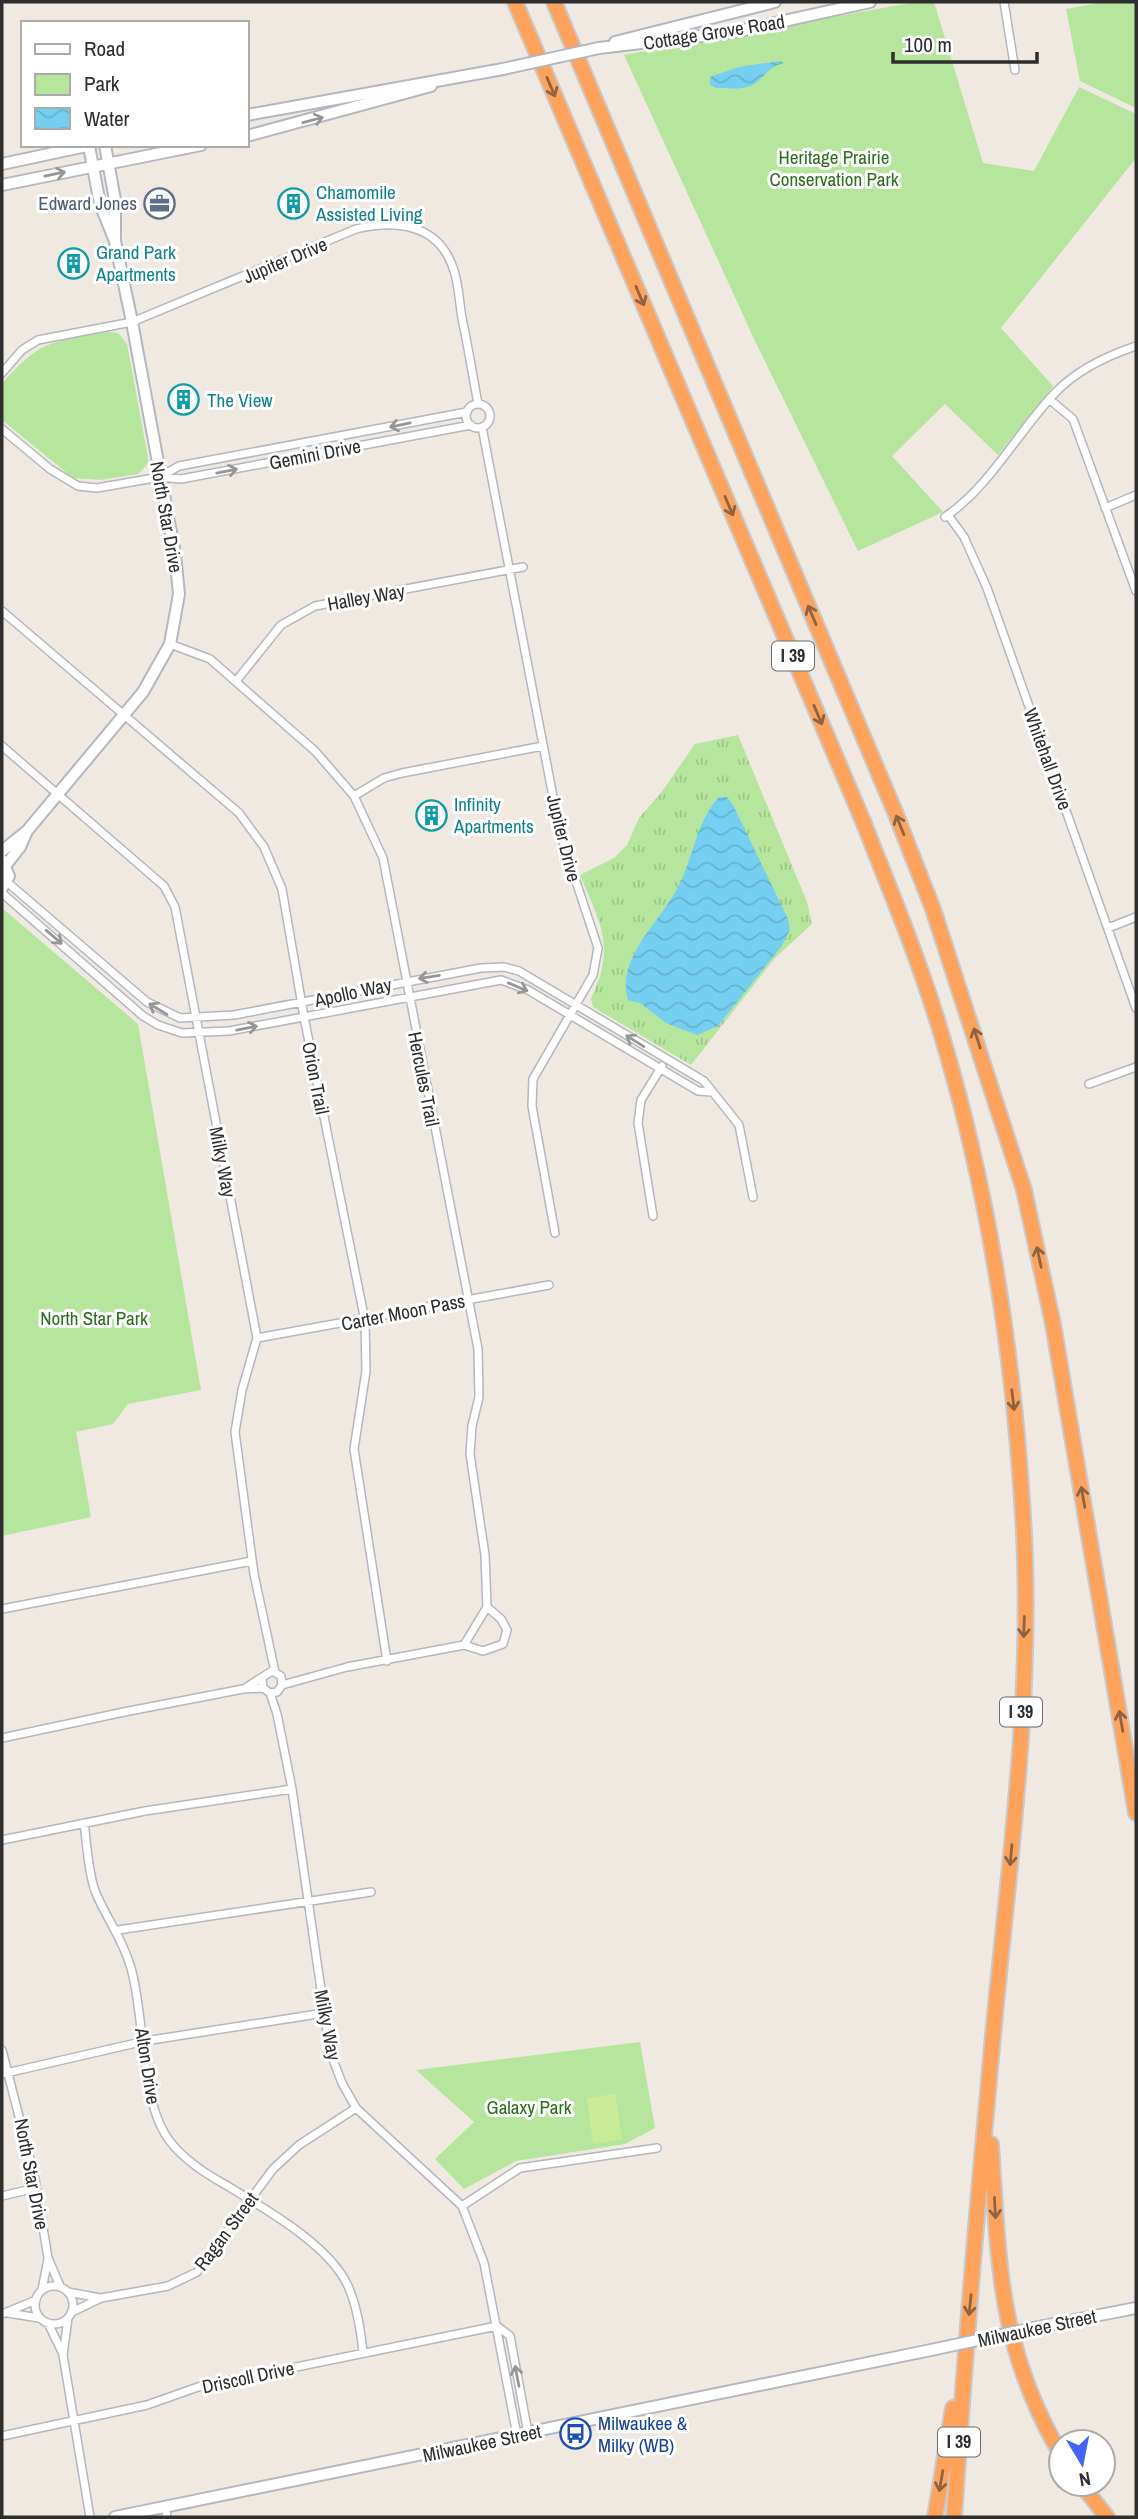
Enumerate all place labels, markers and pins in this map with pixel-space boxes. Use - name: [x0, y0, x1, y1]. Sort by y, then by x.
- place label: Chamomile Assisted Living: [315, 179, 423, 227]
- office icon: Edward Jones: [143, 186, 177, 220]
- building icon: Chamomile Assisted Living: [276, 186, 310, 220]
- place label: Edward Jones: [38, 190, 137, 216]
- place label: Grand Park Apartments: [95, 239, 176, 287]
- building icon: Grand Park Apartments: [56, 246, 90, 280]
- building icon: The View: [167, 383, 201, 417]
- place label: The View: [207, 387, 273, 413]
- place label: Infinity Apartments: [453, 791, 534, 839]
- building icon: Infinity Apartments: [414, 798, 448, 832]
- place label: Milwaukee & Milky (WB): [598, 2410, 688, 2458]
- bus stop icon: Milwaukee & Milky (WB): [558, 2417, 592, 2451]

